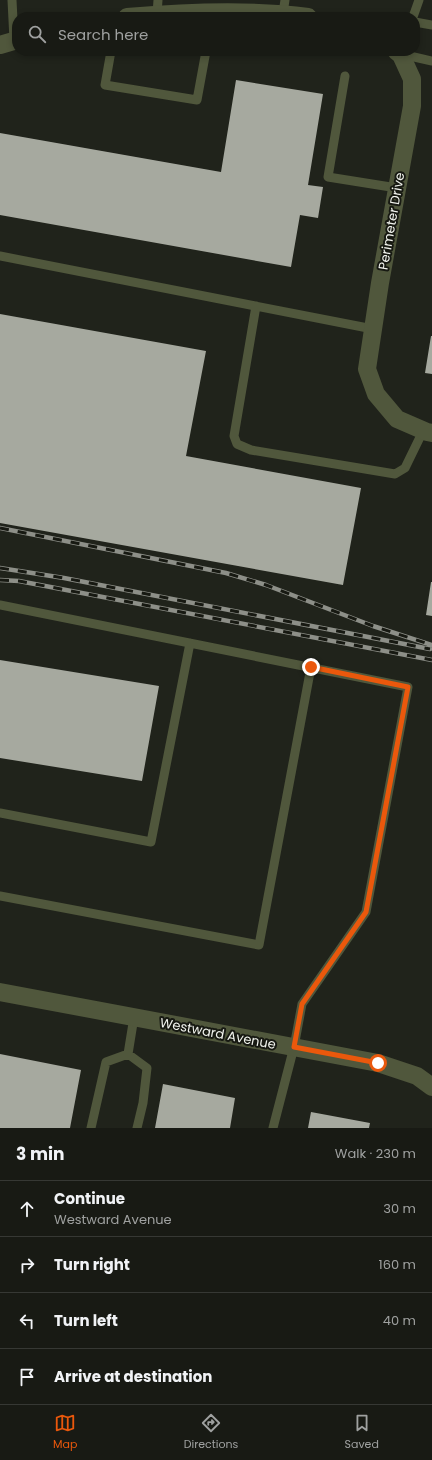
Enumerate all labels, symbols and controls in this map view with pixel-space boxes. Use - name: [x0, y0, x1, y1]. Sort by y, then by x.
- search box: [12, 12, 420, 56]
- icon: search: [26, 23, 48, 45]
- text: Search here: [58, 24, 148, 45]
- street label: Perimeter Drive: [374, 171, 409, 271]
- route end: [302, 658, 320, 676]
- street label: Westward Avenue: [158, 1013, 277, 1054]
- route start: [369, 1054, 387, 1072]
- text: 3 min: [16, 1142, 64, 1166]
- text: Walk · 230 m: [335, 1144, 416, 1163]
- text: Continue: [54, 1188, 125, 1209]
- icon: ahead: [16, 1198, 38, 1220]
- text: 30 m: [383, 1199, 416, 1218]
- text: Westward Avenue: [54, 1210, 172, 1229]
- icon: right: [16, 1254, 38, 1276]
- text: Turn right: [54, 1254, 130, 1275]
- text: 160 m: [379, 1255, 416, 1274]
- icon: left: [16, 1310, 38, 1332]
- text: Turn left: [54, 1310, 118, 1331]
- text: 40 m: [383, 1311, 416, 1330]
- icon: arrive: [16, 1366, 38, 1388]
- text: Arrive at destination: [54, 1366, 212, 1387]
- tab: Map: [53, 1412, 77, 1453]
- tab: Directions: [184, 1412, 238, 1453]
- tab: Saved: [345, 1412, 379, 1453]

